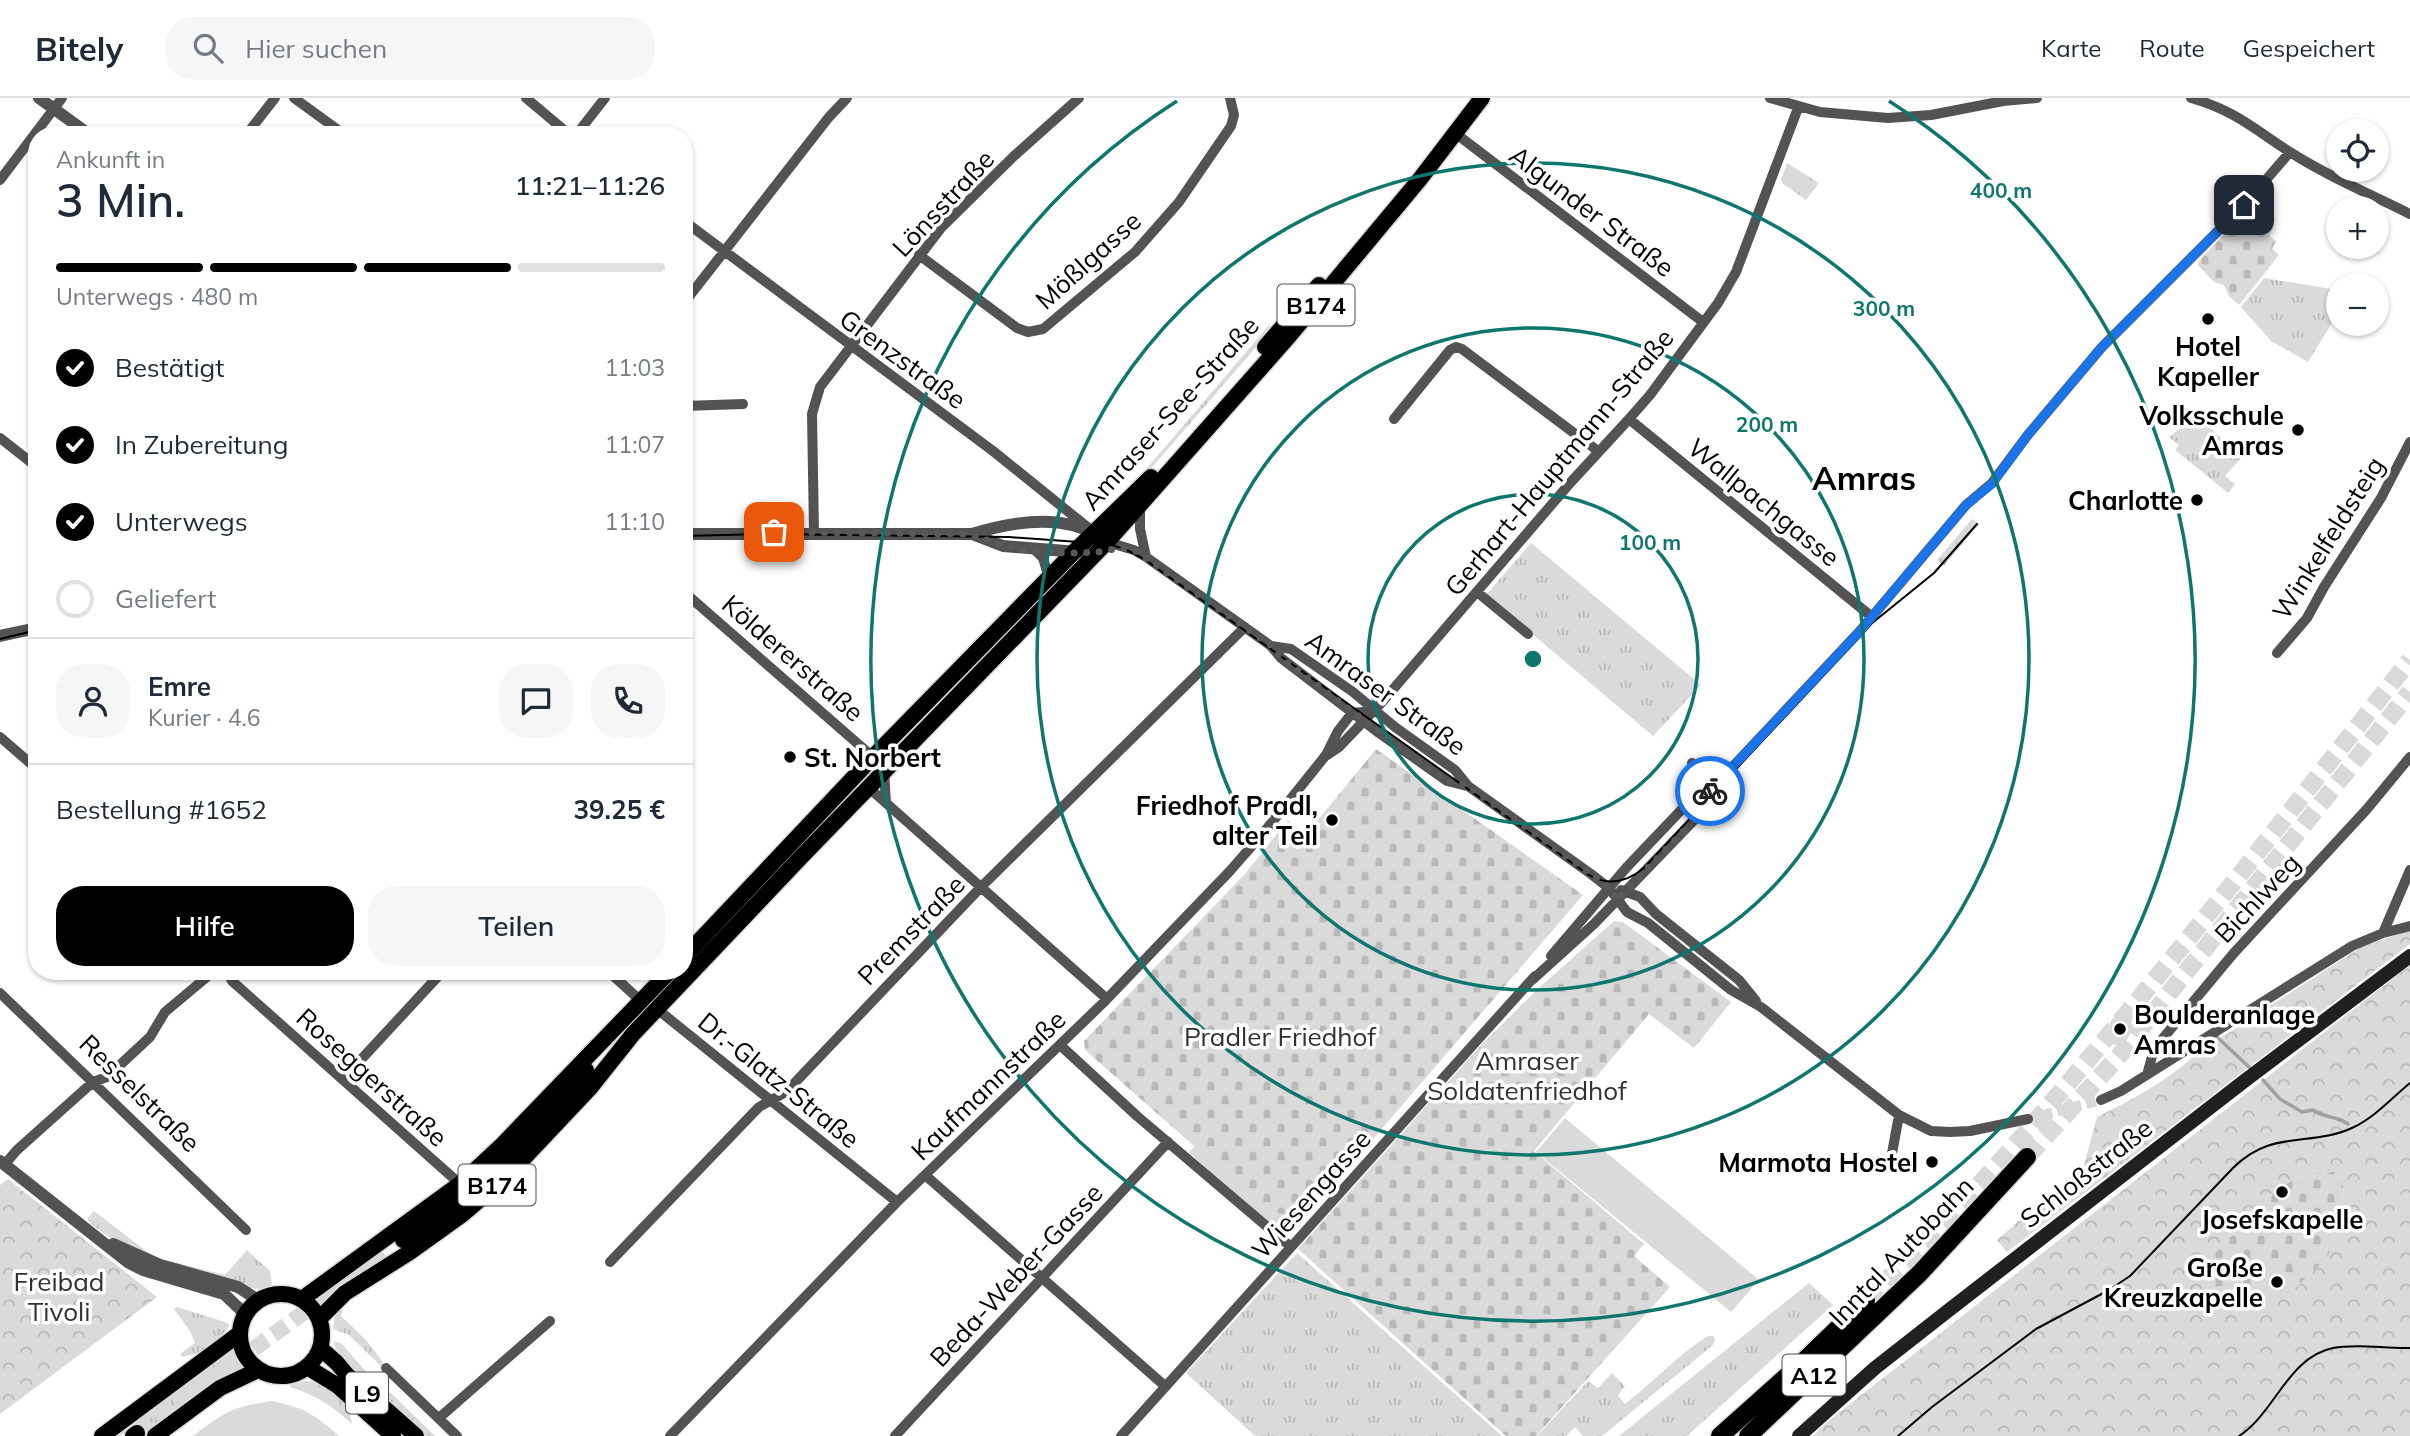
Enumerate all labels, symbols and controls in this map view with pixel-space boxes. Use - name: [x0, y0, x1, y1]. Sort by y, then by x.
- search box: [165, 17, 655, 80]
- text: Bitely: [35, 28, 123, 69]
- icon: search: [189, 29, 227, 67]
- text: Hier suchen: [245, 32, 387, 65]
- text: Karte: [2041, 33, 2101, 63]
- text: Route: [2139, 33, 2205, 63]
- text: Gespeichert: [2243, 33, 2375, 63]
- map controls: [2326, 119, 2389, 336]
- button: locate: [2326, 119, 2389, 182]
- street label: Algunder Straße: [1503, 138, 1681, 284]
- street label: Lönsstraße: [885, 143, 1001, 263]
- text: Ankunft in: [56, 145, 165, 174]
- text: 11:21–11:26: [515, 169, 665, 202]
- text: 3 Min.: [56, 171, 185, 229]
- pin: [2214, 175, 2274, 235]
- text: 400 m: [1970, 177, 2032, 203]
- icon: home: [2225, 186, 2263, 224]
- button: +: [2326, 196, 2389, 259]
- street label: Mößlgasse: [1028, 204, 1148, 316]
- button: −: [2326, 273, 2389, 336]
- text: Unterwegs · 480 m: [56, 282, 258, 311]
- road number: B174: [1278, 285, 1354, 326]
- text: 300 m: [1853, 295, 1915, 321]
- street label: Grenzstraße: [833, 302, 973, 416]
- street label: Amraser-See-Straße: [1074, 309, 1266, 517]
- marker: Hotel Kapeller: [2200, 311, 2216, 327]
- street label: Gerhart-Hauptmann-Straße: [1437, 322, 1681, 602]
- place label: Hotel Kapeller: [2157, 330, 2260, 393]
- icon: check: [56, 349, 94, 387]
- text: Bestätigt: [115, 351, 224, 384]
- text: 11:03: [605, 353, 665, 382]
- place label: Volksschule Amras: [2138, 399, 2284, 462]
- text: 200 m: [1736, 411, 1798, 437]
- marker: Volksschule Amras: [2290, 422, 2306, 438]
- icon: check: [56, 426, 94, 464]
- text: In Zubereitung: [115, 428, 288, 461]
- text: 11:07: [605, 430, 665, 459]
- street label: Wallpachgasse: [1681, 431, 1847, 573]
- street label: Winkelfeldsteig: [2265, 450, 2391, 626]
- district label: Amras: [1812, 457, 1916, 498]
- place label: Charlotte: [2068, 484, 2183, 517]
- marker: Charlotte: [2189, 492, 2205, 508]
- pin: [744, 502, 804, 562]
- icon: check: [56, 503, 94, 541]
- text: Unterwegs: [115, 505, 248, 538]
- text: 11:10: [605, 507, 665, 536]
- icon: bag: [755, 513, 793, 551]
- text: 100 m: [1619, 529, 1681, 555]
- text: Geliefert: [115, 582, 216, 615]
- street label: Köldererstraße: [715, 587, 871, 729]
- street label: Amraser Straße: [1299, 624, 1473, 762]
- centre of rings: [1521, 647, 1545, 671]
- button: person: [56, 664, 130, 738]
- button: chat: [499, 664, 573, 738]
- button: phone: [591, 664, 665, 738]
- text: Emre: [148, 670, 211, 703]
- text: Kurier · 4.6: [148, 703, 260, 732]
- place label: St. Norbert: [804, 741, 941, 774]
- marker: St. Norbert: [782, 749, 798, 765]
- courier: [1675, 756, 1745, 826]
- icon: bike: [1691, 772, 1729, 810]
- place label: Friedhof Pradl, alter Teil: [1136, 789, 1318, 852]
- text: Bestellung #1652: [56, 793, 267, 826]
- text: 39.25 €: [573, 793, 665, 826]
- marker: Friedhof Pradl, alter Teil: [1324, 812, 1340, 828]
- street label: Bichlweg: [2207, 846, 2307, 950]
- street label: Premstraße: [850, 868, 972, 992]
- button: Hilfe: [56, 886, 354, 966]
- button: Teilen: [368, 886, 665, 966]
- place label: Boulderanlage Amras: [2134, 998, 2315, 1061]
- street label: Roseggerstraße: [290, 1001, 454, 1153]
- street label: Kaufmannstraße: [904, 1003, 1072, 1167]
- street label: Dr.-Glatz-Straße: [692, 1005, 866, 1155]
- park label: Pradler Friedhof: [1184, 1020, 1377, 1053]
- marker: Boulderanlage Amras: [2112, 1021, 2128, 1037]
- street label: Resselstraße: [73, 1027, 207, 1159]
- park label: Amraser Soldatenfriedhof: [1427, 1044, 1628, 1107]
- street label: Schloßstraße: [2013, 1111, 2159, 1235]
- street label: Wiesengasse: [1244, 1122, 1378, 1266]
- place label: Marmota Hostel: [1718, 1146, 1918, 1179]
- marker: Marmota Hostel: [1924, 1154, 1940, 1170]
- road number: B174: [458, 1164, 536, 1205]
- street label: Inntal Autobahn: [1822, 1170, 1980, 1332]
- street label: Beda-Weber-Gasse: [923, 1176, 1109, 1374]
- marker: Josefskapelle: [2274, 1184, 2290, 1200]
- place label: Josefskapelle: [2200, 1203, 2364, 1236]
- place label: Große Kreuzkapelle: [2104, 1251, 2263, 1314]
- park label: Freibad Tivoli: [14, 1265, 104, 1328]
- marker: Große Kreuzkapelle: [2269, 1274, 2285, 1290]
- road number: A12: [1783, 1354, 1846, 1395]
- road number: L9: [346, 1372, 388, 1414]

